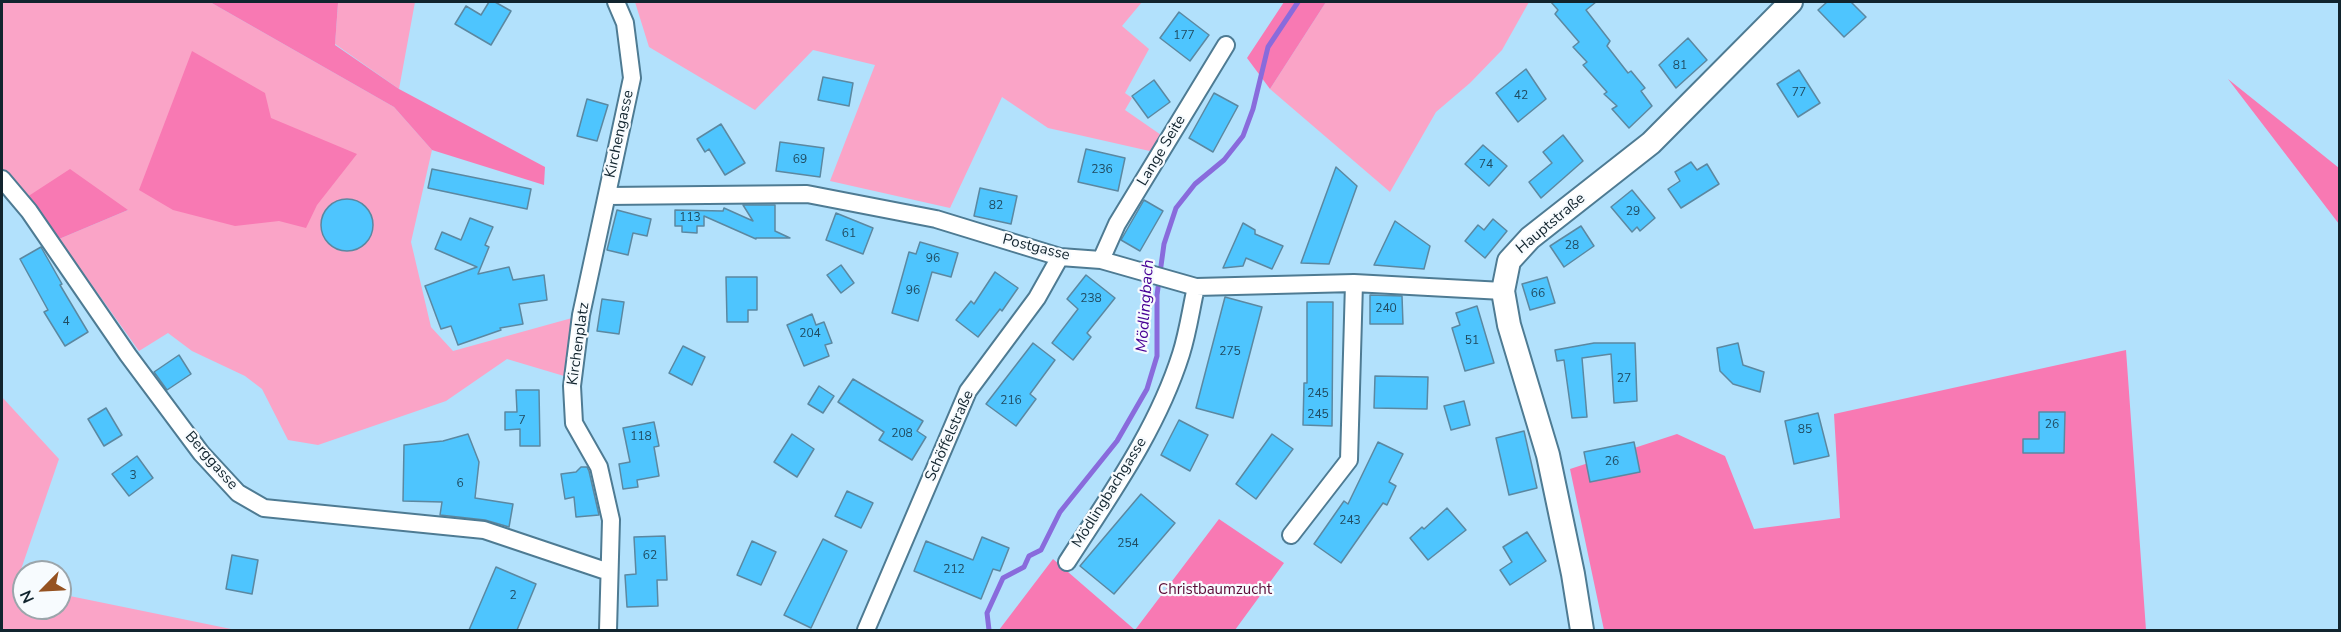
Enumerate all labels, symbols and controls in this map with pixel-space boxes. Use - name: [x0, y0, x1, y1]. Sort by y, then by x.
- house number: 177: [1173, 29, 1195, 43]
- house number: 81: [1673, 59, 1687, 73]
- house number: 77: [1792, 86, 1806, 100]
- street label: Kirchengasse: [602, 88, 638, 180]
- house number: 42: [1514, 89, 1528, 103]
- street label: Lange Seite: [1134, 112, 1190, 190]
- house number: 69: [793, 153, 807, 167]
- house number: 74: [1479, 158, 1493, 172]
- house number: 236: [1091, 163, 1113, 177]
- street label: Hauptstraße: [1513, 190, 1589, 258]
- house number: 82: [989, 199, 1003, 213]
- house number: 29: [1626, 205, 1640, 219]
- house number: 113: [679, 211, 701, 225]
- house number: 61: [842, 227, 856, 241]
- street label: Postgasse: [1000, 231, 1072, 265]
- house number: 28: [1565, 239, 1579, 253]
- house number: 96: [926, 252, 940, 266]
- water label: Mödlingbach: [1133, 259, 1159, 353]
- house number: 96: [906, 284, 920, 298]
- house number: 66: [1531, 287, 1545, 301]
- house number: 238: [1080, 292, 1102, 306]
- street label: Kirchenplatz: [564, 301, 594, 387]
- house number: 240: [1375, 302, 1397, 316]
- house number: 4: [62, 315, 70, 329]
- house number: 204: [799, 327, 821, 341]
- house number: 51: [1465, 334, 1479, 348]
- house number: 275: [1219, 345, 1241, 359]
- house number: 27: [1617, 372, 1631, 386]
- house number: 245: [1307, 387, 1329, 401]
- street label: Schöffelstraße: [922, 388, 978, 484]
- house number: 216: [1000, 394, 1022, 408]
- house number: 245: [1307, 408, 1329, 422]
- house number: 7: [518, 414, 526, 428]
- house number: 26: [2045, 418, 2059, 432]
- house number: 85: [1798, 423, 1812, 437]
- house number: 208: [891, 427, 913, 441]
- street label: Berggasse: [181, 428, 241, 494]
- house number: 118: [630, 430, 652, 444]
- street label: Mödlingbachgasse: [1069, 435, 1151, 551]
- house number: 26: [1605, 455, 1619, 469]
- house number: 3: [129, 469, 137, 483]
- house number: 6: [456, 477, 464, 491]
- house number: 243: [1339, 514, 1361, 528]
- house number: 254: [1117, 537, 1139, 551]
- house number: 62: [643, 549, 657, 563]
- north arrow: [12, 560, 72, 620]
- house number: 212: [943, 563, 965, 577]
- park label: Christbaumzucht: [1158, 581, 1272, 599]
- text: N: [15, 587, 40, 606]
- house number: 2: [509, 589, 517, 603]

